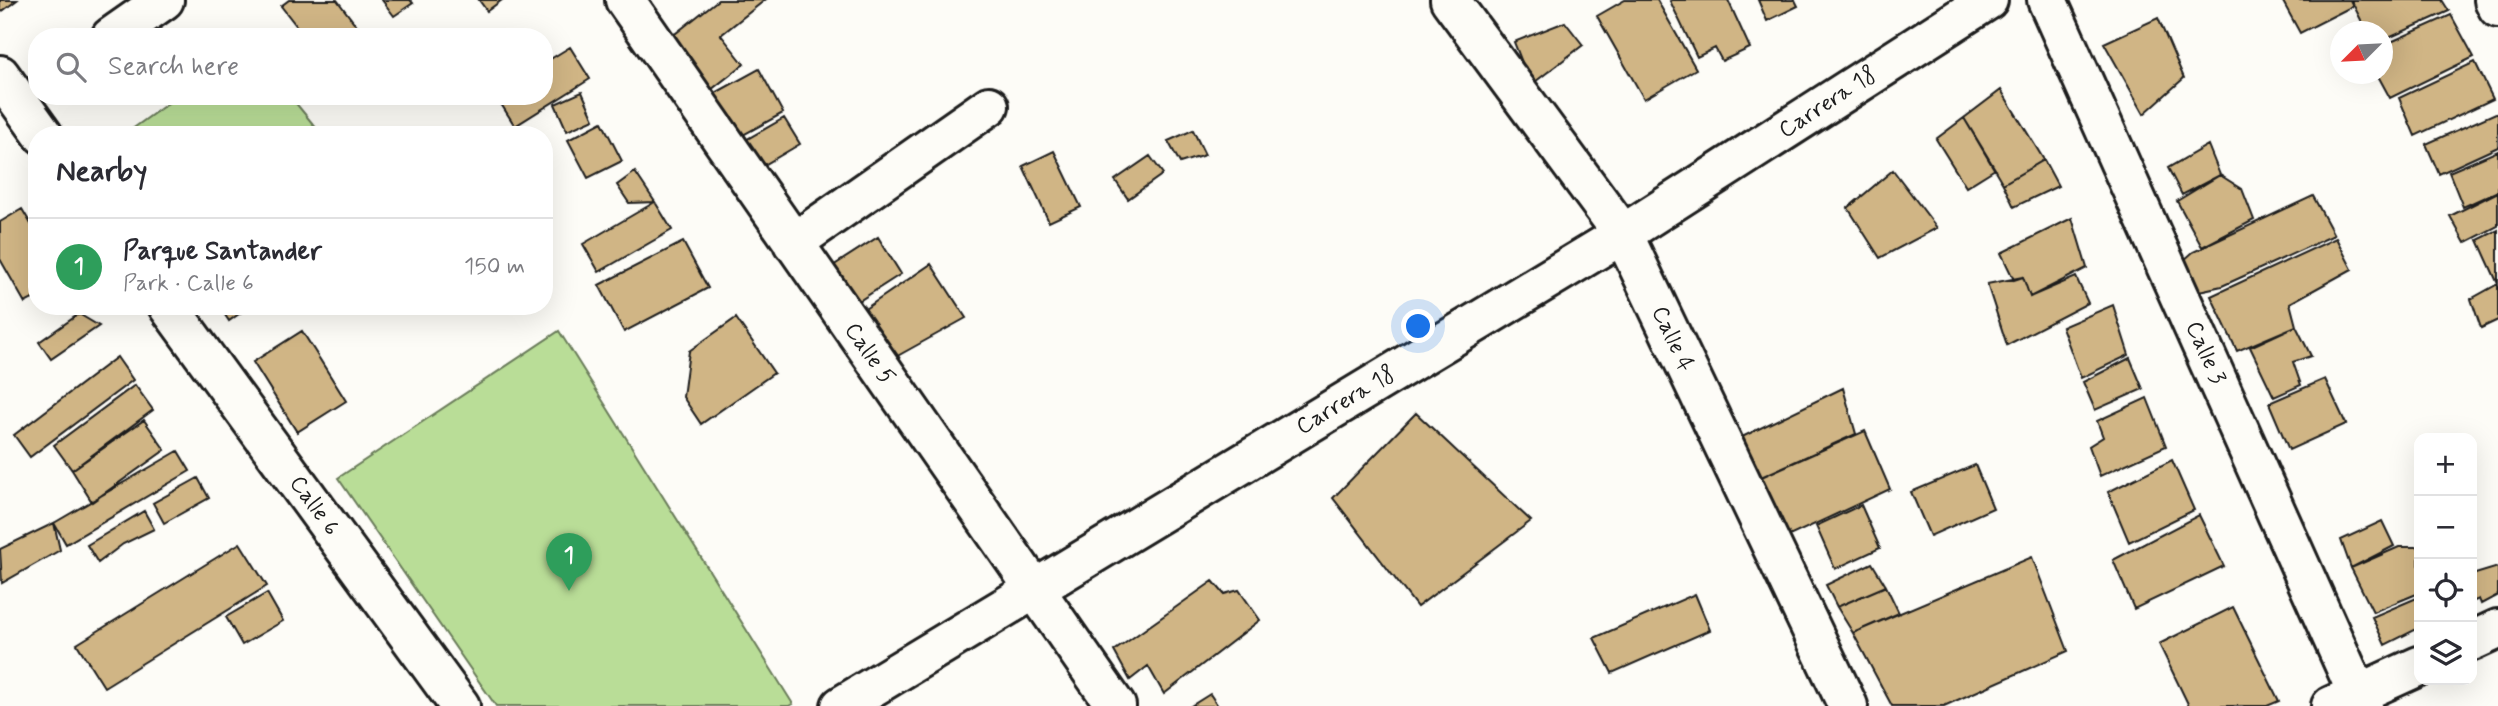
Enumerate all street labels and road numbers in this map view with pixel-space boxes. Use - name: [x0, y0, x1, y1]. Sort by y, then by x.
- street label: Carrera 18: [1773, 60, 1883, 146]
- street label: Calle 4: [1644, 301, 1700, 377]
- street label: Calle 5: [837, 317, 901, 391]
- street label: Calle 3: [2178, 317, 2232, 389]
- street label: Carrera 18: [1291, 360, 1401, 442]
- street label: Calle 6: [282, 470, 346, 542]

